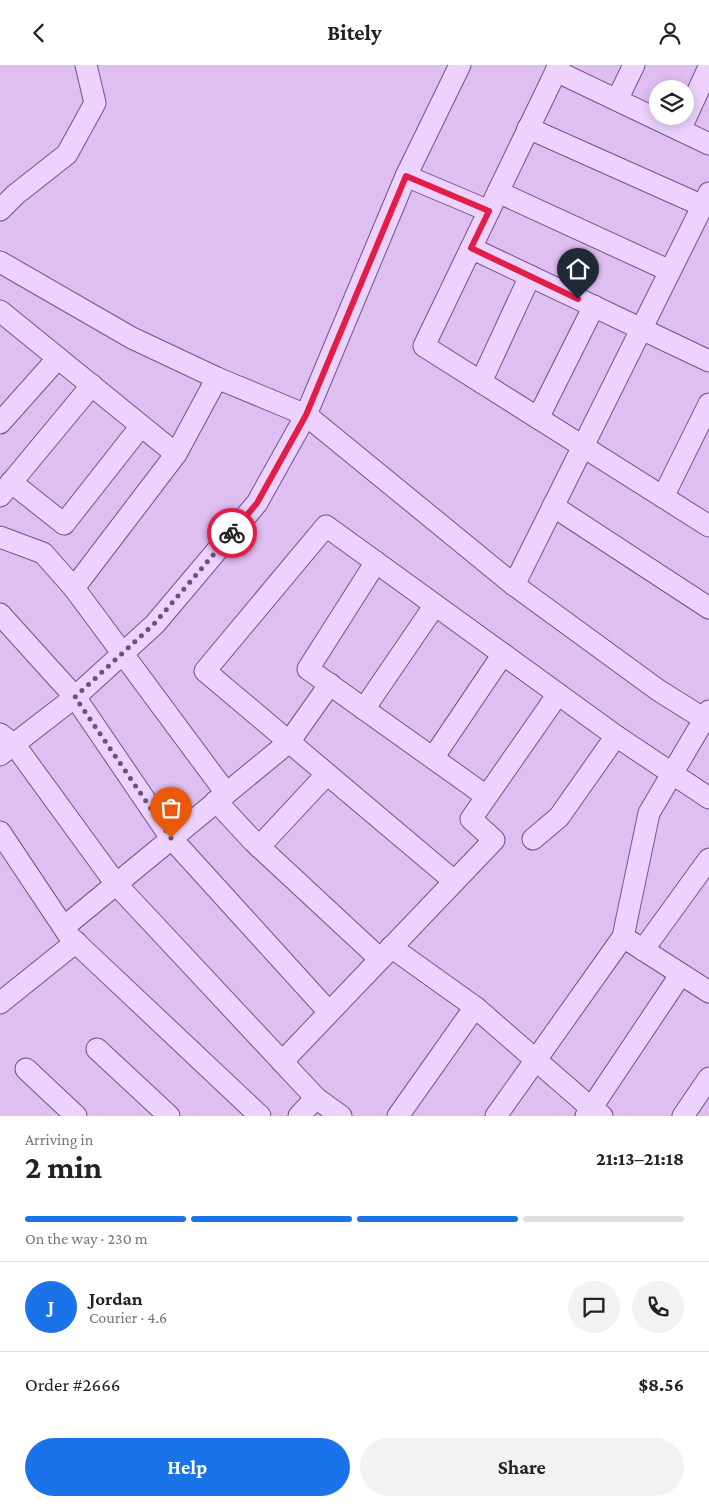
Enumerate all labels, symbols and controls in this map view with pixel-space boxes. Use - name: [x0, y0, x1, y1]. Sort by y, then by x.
- icon: back: [25, 19, 53, 47]
- icon: person: [656, 19, 684, 47]
- text: Bitely: [327, 20, 382, 45]
- map controls: [649, 80, 694, 125]
- button: layers: [649, 80, 694, 125]
- pin: [557, 248, 599, 299]
- icon: home: [564, 255, 592, 283]
- courier: [207, 508, 257, 558]
- icon: bike: [218, 519, 246, 547]
- pin: [150, 787, 192, 838]
- icon: bag: [157, 794, 185, 822]
- text: Arriving in: [25, 1131, 93, 1148]
- text: 21:13–21:18: [596, 1148, 684, 1169]
- text: 2 min: [25, 1149, 102, 1185]
- text: On the way · 230 m: [25, 1230, 148, 1247]
- button: chat: [568, 1281, 620, 1333]
- button: phone: [632, 1281, 684, 1333]
- text: Jordan: [89, 1288, 143, 1309]
- text: J: [48, 1296, 54, 1317]
- text: Courier · 4.6: [89, 1309, 167, 1326]
- text: Order #2666: [25, 1374, 121, 1395]
- text: $8.56: [639, 1374, 684, 1395]
- button: Help: [25, 1438, 350, 1496]
- button: Share: [360, 1438, 684, 1496]

